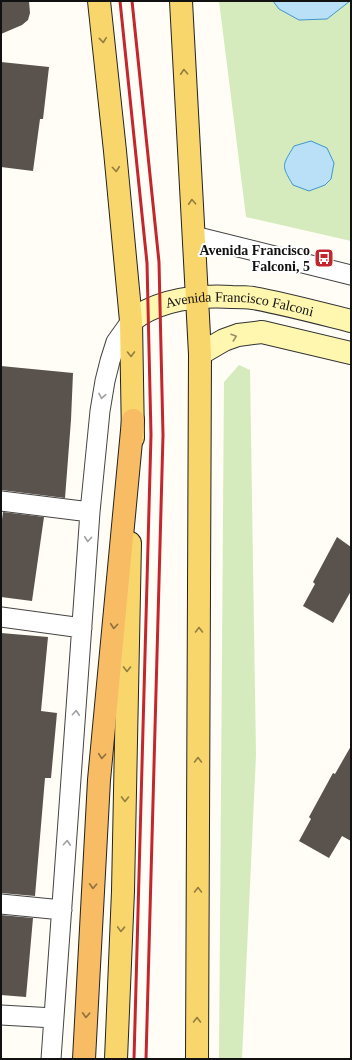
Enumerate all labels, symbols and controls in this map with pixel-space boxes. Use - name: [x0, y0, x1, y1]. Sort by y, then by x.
- one-way arrow: [98, 37, 107, 43]
- one-way arrow: [180, 69, 189, 75]
- one-way arrow: [112, 166, 121, 172]
- one-way arrow: [187, 199, 196, 205]
- place label: Avenida Francisco Falconi, 5: [199, 243, 310, 274]
- bus stop icon: Avenida Francisco Falconi, 5: [313, 247, 335, 269]
- street label: Avenida Francisco Falconi: [164, 290, 315, 319]
- one-way arrow: [231, 333, 238, 341]
- one-way arrow: [127, 351, 136, 357]
- one-way arrow: [99, 393, 107, 399]
- one-way arrow: [84, 536, 93, 542]
- one-way arrow: [109, 623, 118, 630]
- one-way arrow: [195, 627, 203, 633]
- one-way arrow: [123, 666, 132, 672]
- one-way arrow: [72, 710, 81, 716]
- one-way arrow: [97, 753, 106, 759]
- one-way arrow: [194, 757, 202, 763]
- one-way arrow: [120, 796, 129, 802]
- one-way arrow: [62, 840, 71, 846]
- one-way arrow: [89, 883, 98, 889]
- one-way arrow: [194, 887, 202, 893]
- one-way arrow: [117, 926, 125, 932]
- one-way arrow: [82, 1012, 90, 1018]
- one-way arrow: [193, 1017, 202, 1023]

